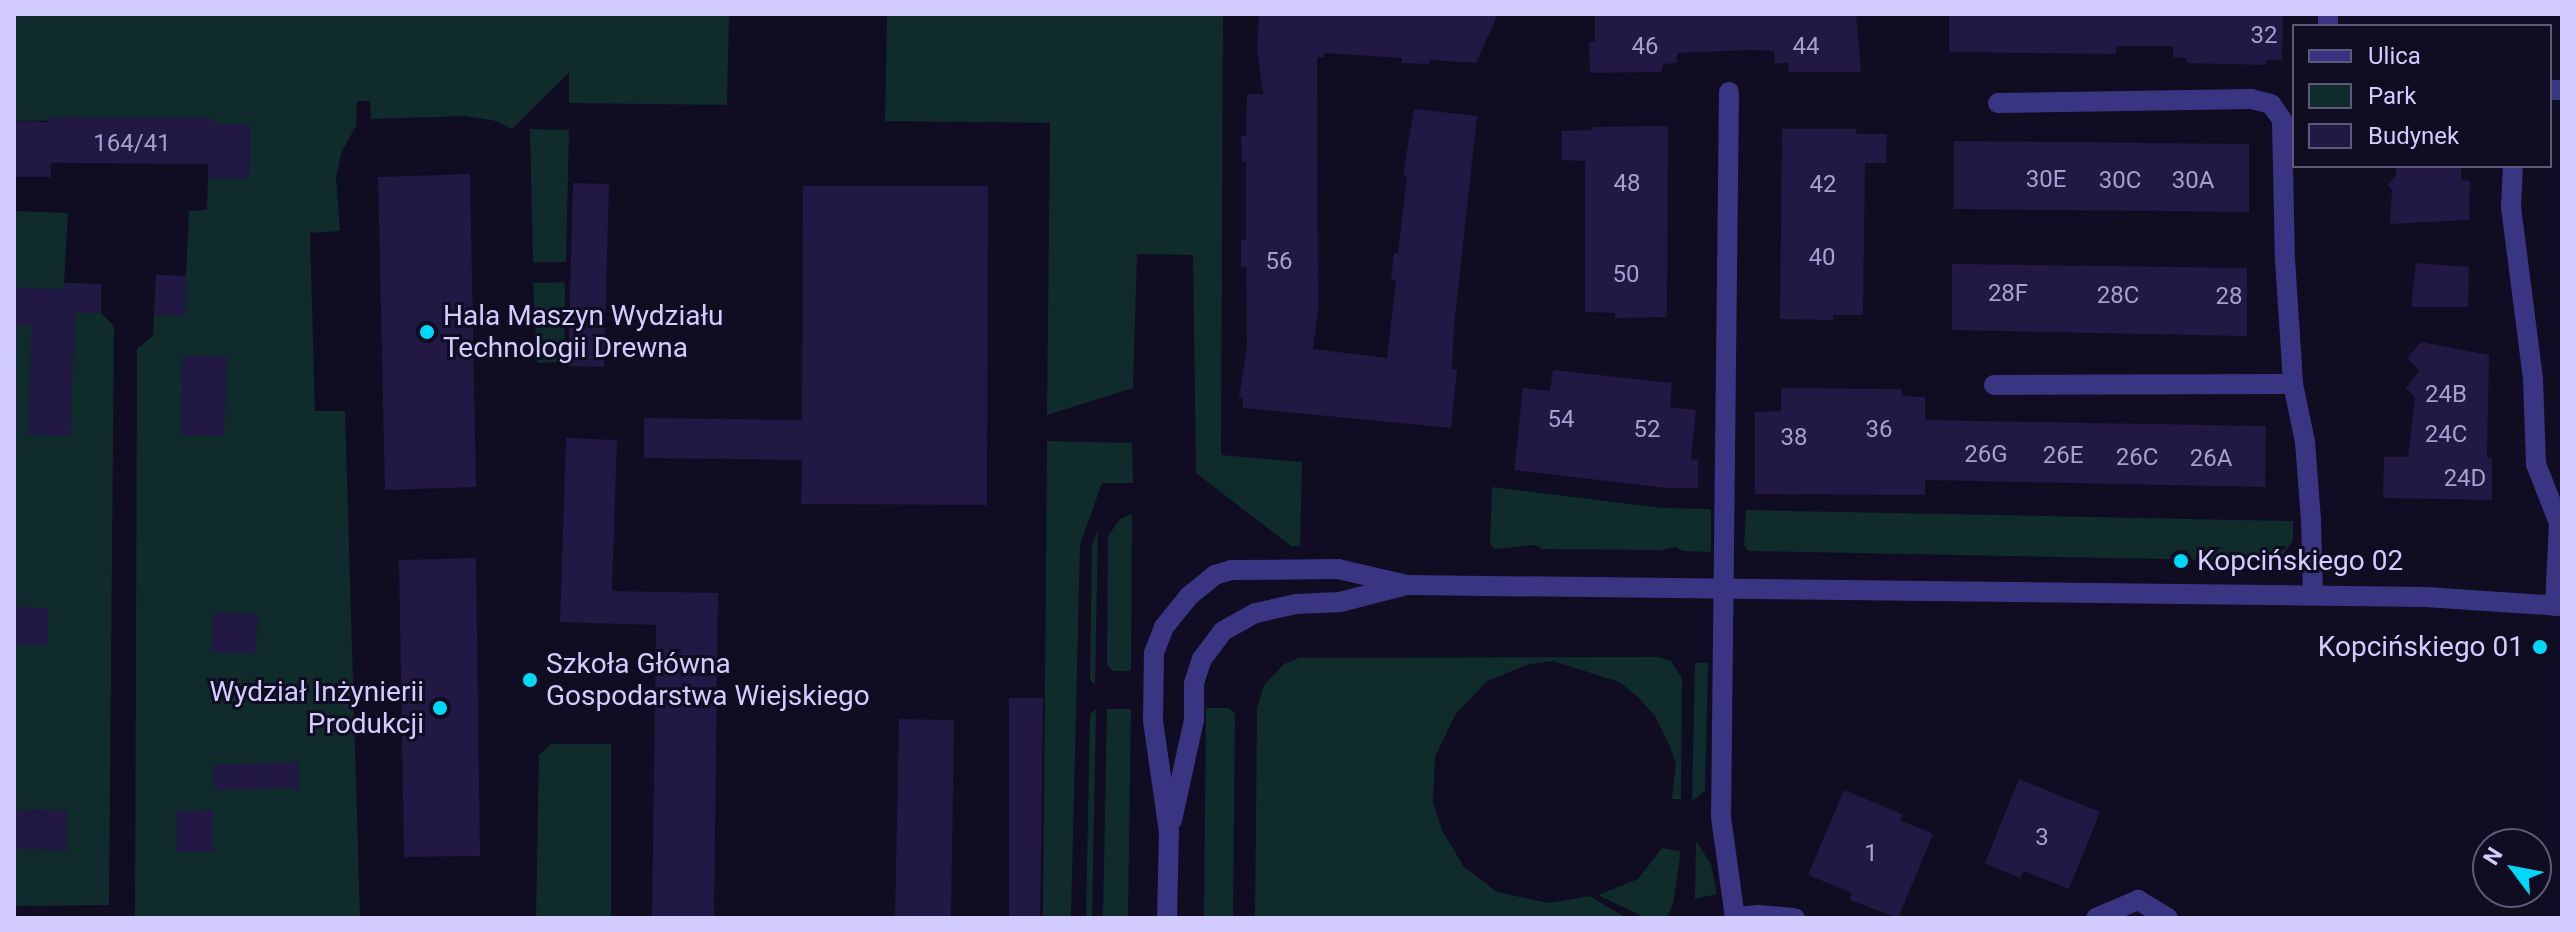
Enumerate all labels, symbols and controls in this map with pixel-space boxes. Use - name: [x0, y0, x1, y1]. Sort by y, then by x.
- house number: 32: [2251, 22, 2277, 50]
- legend: [2292, 24, 2552, 168]
- house number: 46: [1632, 33, 1658, 61]
- house number: 44: [1793, 33, 1819, 61]
- text: Ulica: [2368, 42, 2421, 70]
- text: Park: [2368, 82, 2416, 110]
- text: Budynek: [2368, 122, 2459, 150]
- house number: 164/41: [93, 130, 171, 158]
- house number: 30E: [2026, 166, 2066, 194]
- house number: 30C: [2099, 167, 2141, 195]
- house number: 30A: [2172, 167, 2214, 195]
- house number: 48: [1614, 170, 1640, 198]
- house number: 42: [1810, 171, 1836, 199]
- house number: 40: [1809, 244, 1835, 272]
- house number: 56: [1266, 248, 1292, 276]
- house number: 50: [1613, 261, 1639, 289]
- house number: 28F: [1988, 280, 2028, 308]
- house number: 28C: [2097, 282, 2139, 310]
- house number: 28: [2216, 283, 2242, 311]
- place label: Hala Maszyn Wydziału Technologii Drewna: [443, 299, 724, 365]
- marker: Hala Maszyn Wydziału Technologii Drewna: [418, 323, 436, 341]
- house number: 24B: [2425, 381, 2467, 409]
- house number: 54: [1548, 406, 1574, 434]
- house number: 52: [1634, 416, 1660, 444]
- house number: 36: [1866, 416, 1892, 444]
- house number: 24C: [2425, 421, 2467, 449]
- house number: 38: [1781, 424, 1807, 452]
- house number: 26G: [1964, 441, 2008, 469]
- house number: 26E: [2043, 442, 2083, 470]
- house number: 26C: [2116, 444, 2158, 472]
- house number: 26A: [2190, 445, 2232, 473]
- house number: 24D: [2444, 465, 2486, 493]
- place label: Kopcińskiego 02: [2197, 544, 2403, 578]
- marker: Kopcińskiego 02: [2172, 552, 2190, 570]
- place label: Kopcińskiego 01: [2318, 630, 2524, 664]
- marker: Kopcińskiego 01: [2531, 638, 2549, 656]
- place label: Szkoła Główna Gospodarstwa Wiejskiego: [546, 647, 870, 713]
- marker: Szkoła Główna Gospodarstwa Wiejskiego: [521, 671, 539, 689]
- place label: Wydział Inżynierii Produkcji: [209, 675, 424, 741]
- marker: Wydział Inżynierii Produkcji: [431, 699, 449, 717]
- house number: 3: [2035, 824, 2049, 852]
- north arrow: [2472, 828, 2552, 908]
- house number: 1: [1864, 840, 1878, 868]
- text: N: [2478, 843, 2508, 869]

